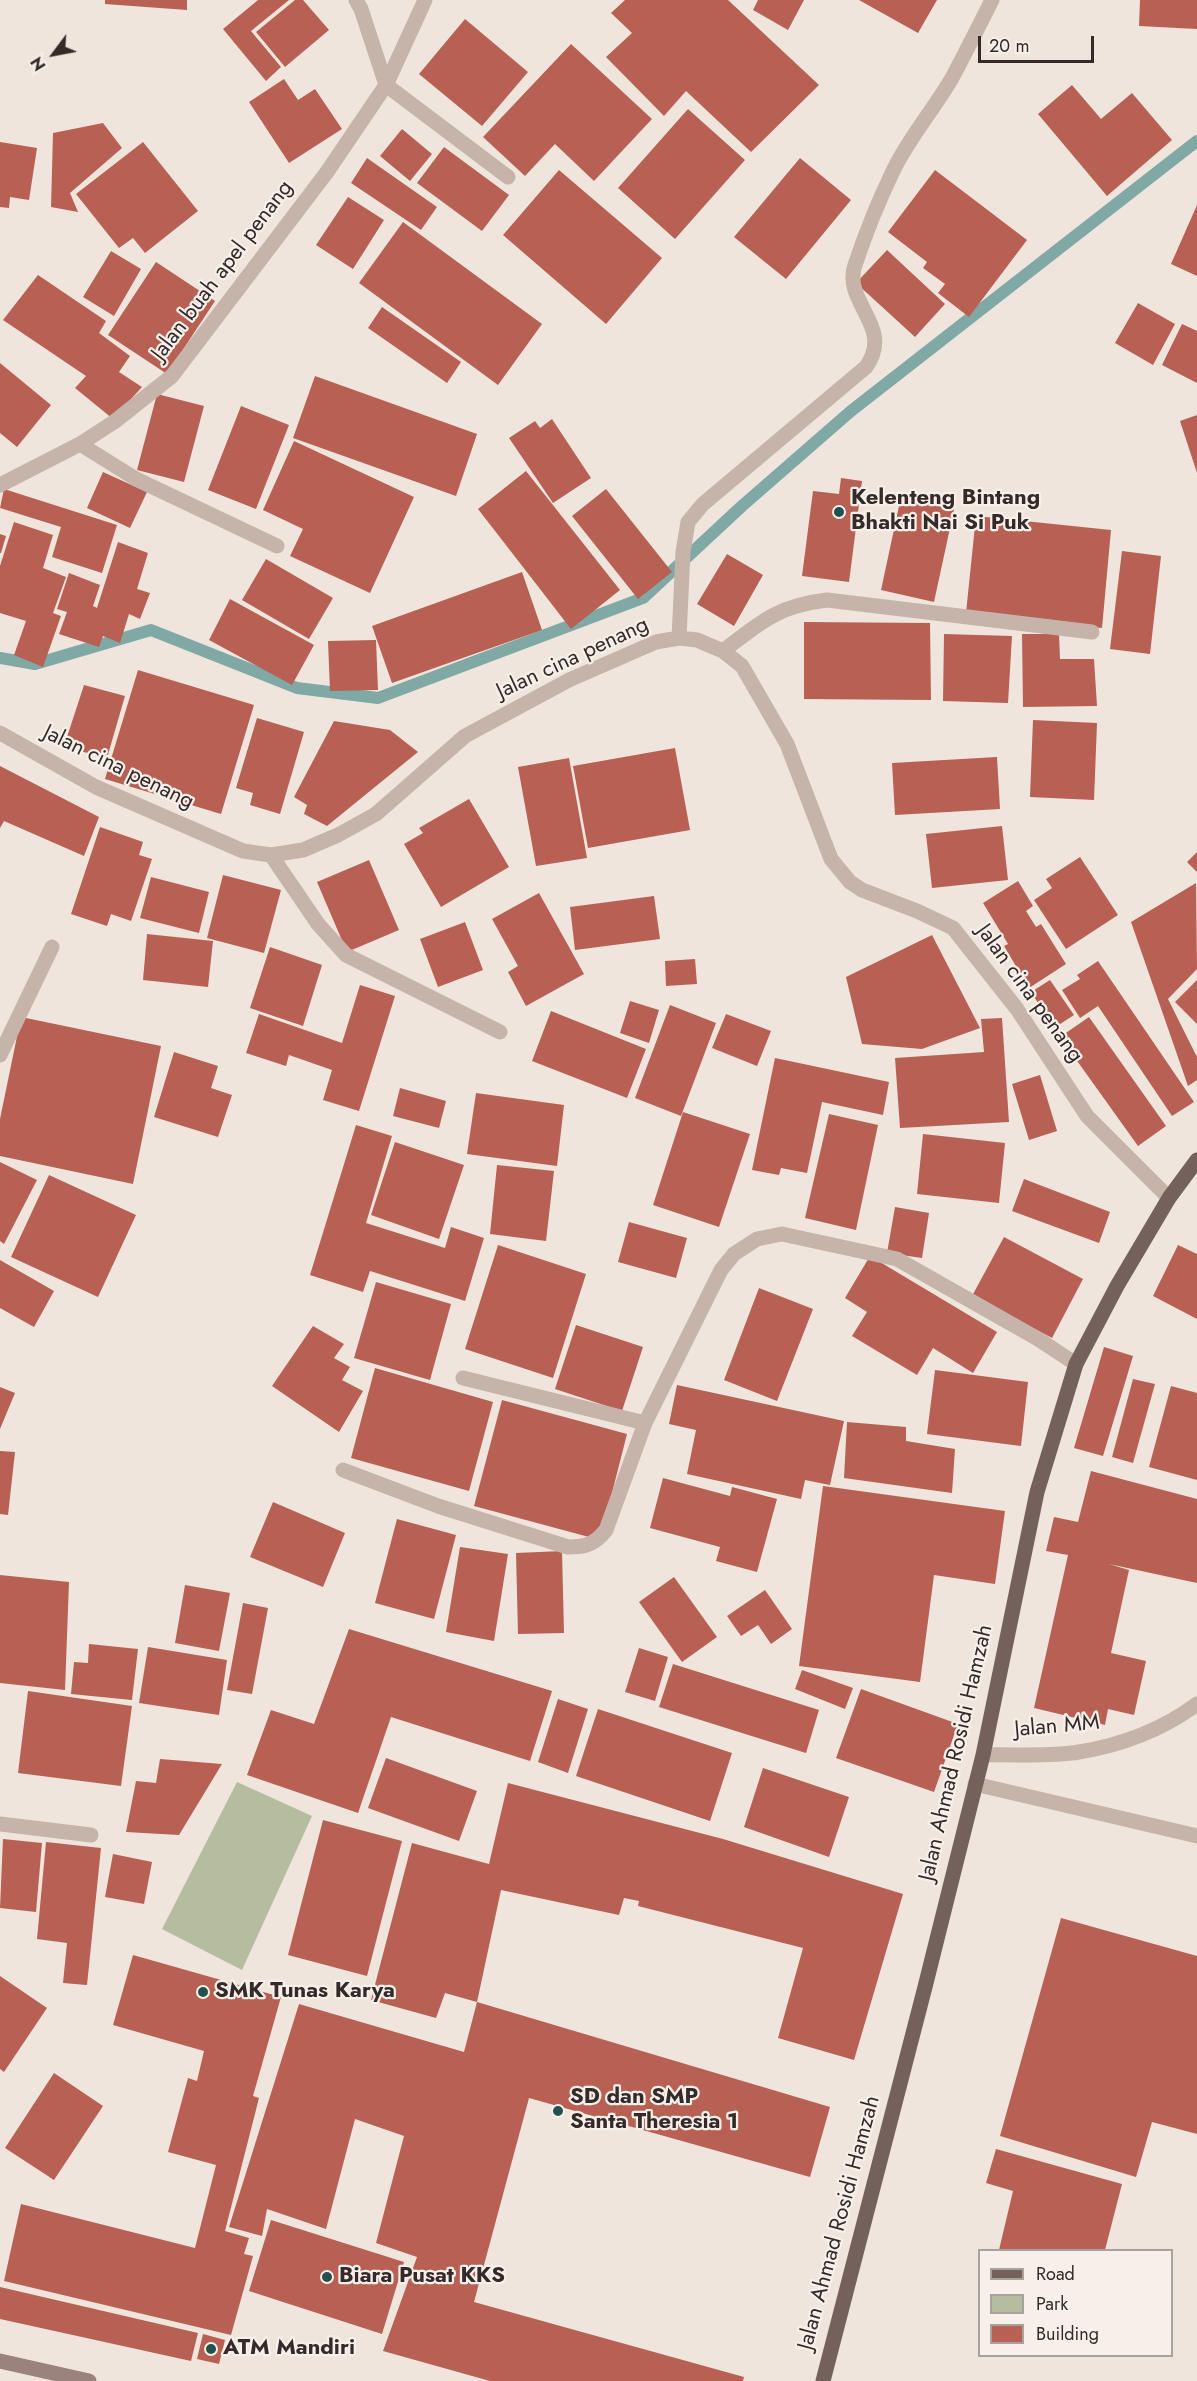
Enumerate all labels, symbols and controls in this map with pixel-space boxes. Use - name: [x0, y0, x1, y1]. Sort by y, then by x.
- north arrow: [24, 24, 84, 84]
- scale bar: [981, 24, 1096, 62]
- text: 20 m: [989, 33, 1029, 59]
- text: N: [25, 52, 51, 75]
- street label: Jalan buah apel penang: [147, 176, 299, 366]
- place label: Kelenteng Bintang Bhakti Nai Si Puk: [851, 486, 1040, 538]
- marker: Kelenteng Bintang Bhakti Nai Si Puk: [832, 505, 846, 519]
- street label: Jalan cina penang: [493, 612, 653, 706]
- street label: Jalan cina penang: [38, 720, 198, 816]
- street label: Jalan cina penang: [970, 920, 1088, 1068]
- street label: Jalan Ahmad Rosidi Hamzah: [915, 1622, 999, 1884]
- street label: Jalan MM: [1013, 1710, 1101, 1744]
- place label: SMK Tunas Karya: [215, 1979, 395, 2005]
- marker: SMK Tunas Karya: [196, 1985, 210, 1999]
- place label: SD dan SMP Santa Theresia 1: [570, 2085, 738, 2136]
- street label: Jalan Ahmad Rosidi Hamzah: [793, 2093, 887, 2353]
- marker: SD dan SMP Santa Theresia 1: [551, 2104, 565, 2118]
- legend: [978, 2249, 1173, 2357]
- text: Road: [1036, 2261, 1075, 2287]
- place label: Biara Pusat KKS: [339, 2264, 505, 2290]
- marker: Biara Pusat KKS: [320, 2270, 334, 2284]
- text: Park: [1036, 2291, 1068, 2317]
- text: Building: [1036, 2321, 1099, 2347]
- place label: ATM Mandiri: [223, 2336, 355, 2362]
- marker: ATM Mandiri: [204, 2342, 218, 2356]

